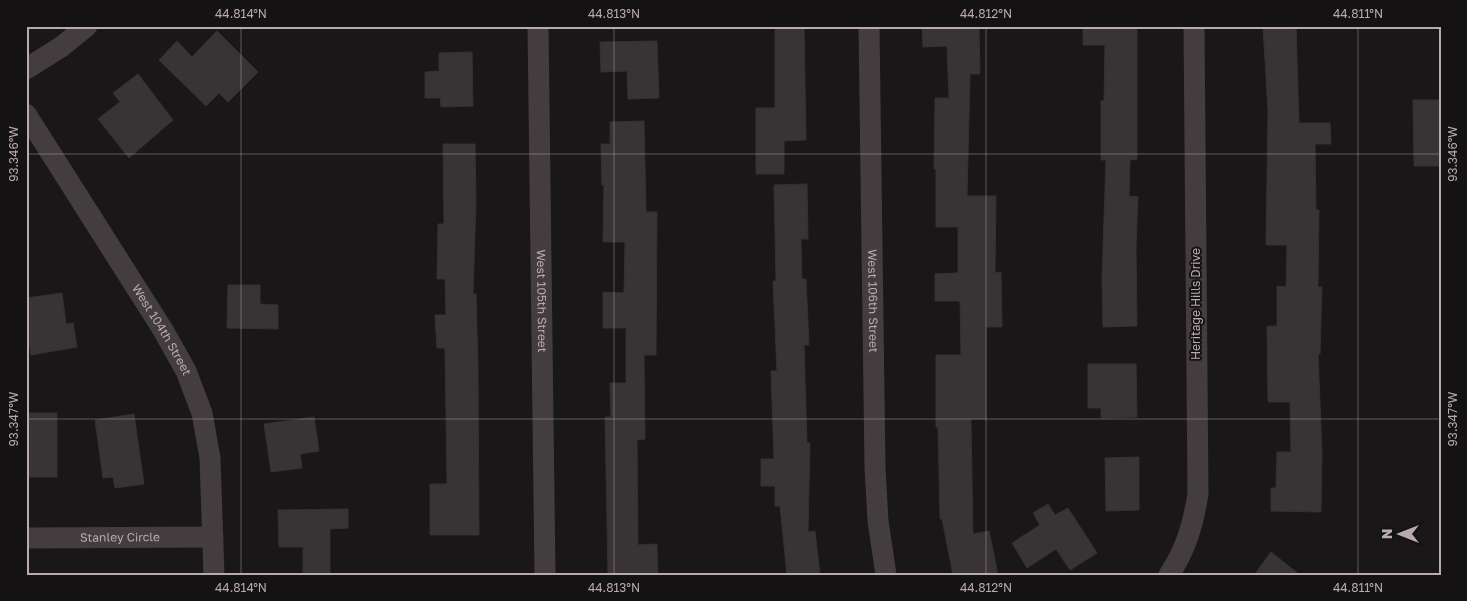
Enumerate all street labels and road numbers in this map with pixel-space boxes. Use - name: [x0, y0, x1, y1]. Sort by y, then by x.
- street label: Heritage Hills Drive: [1188, 248, 1203, 360]
- street label: West 105th Street: [534, 249, 550, 353]
- street label: West 106th Street: [865, 249, 881, 353]
- street label: West 104th Street: [129, 281, 195, 377]
- street label: Stanley Circle: [80, 529, 160, 545]

